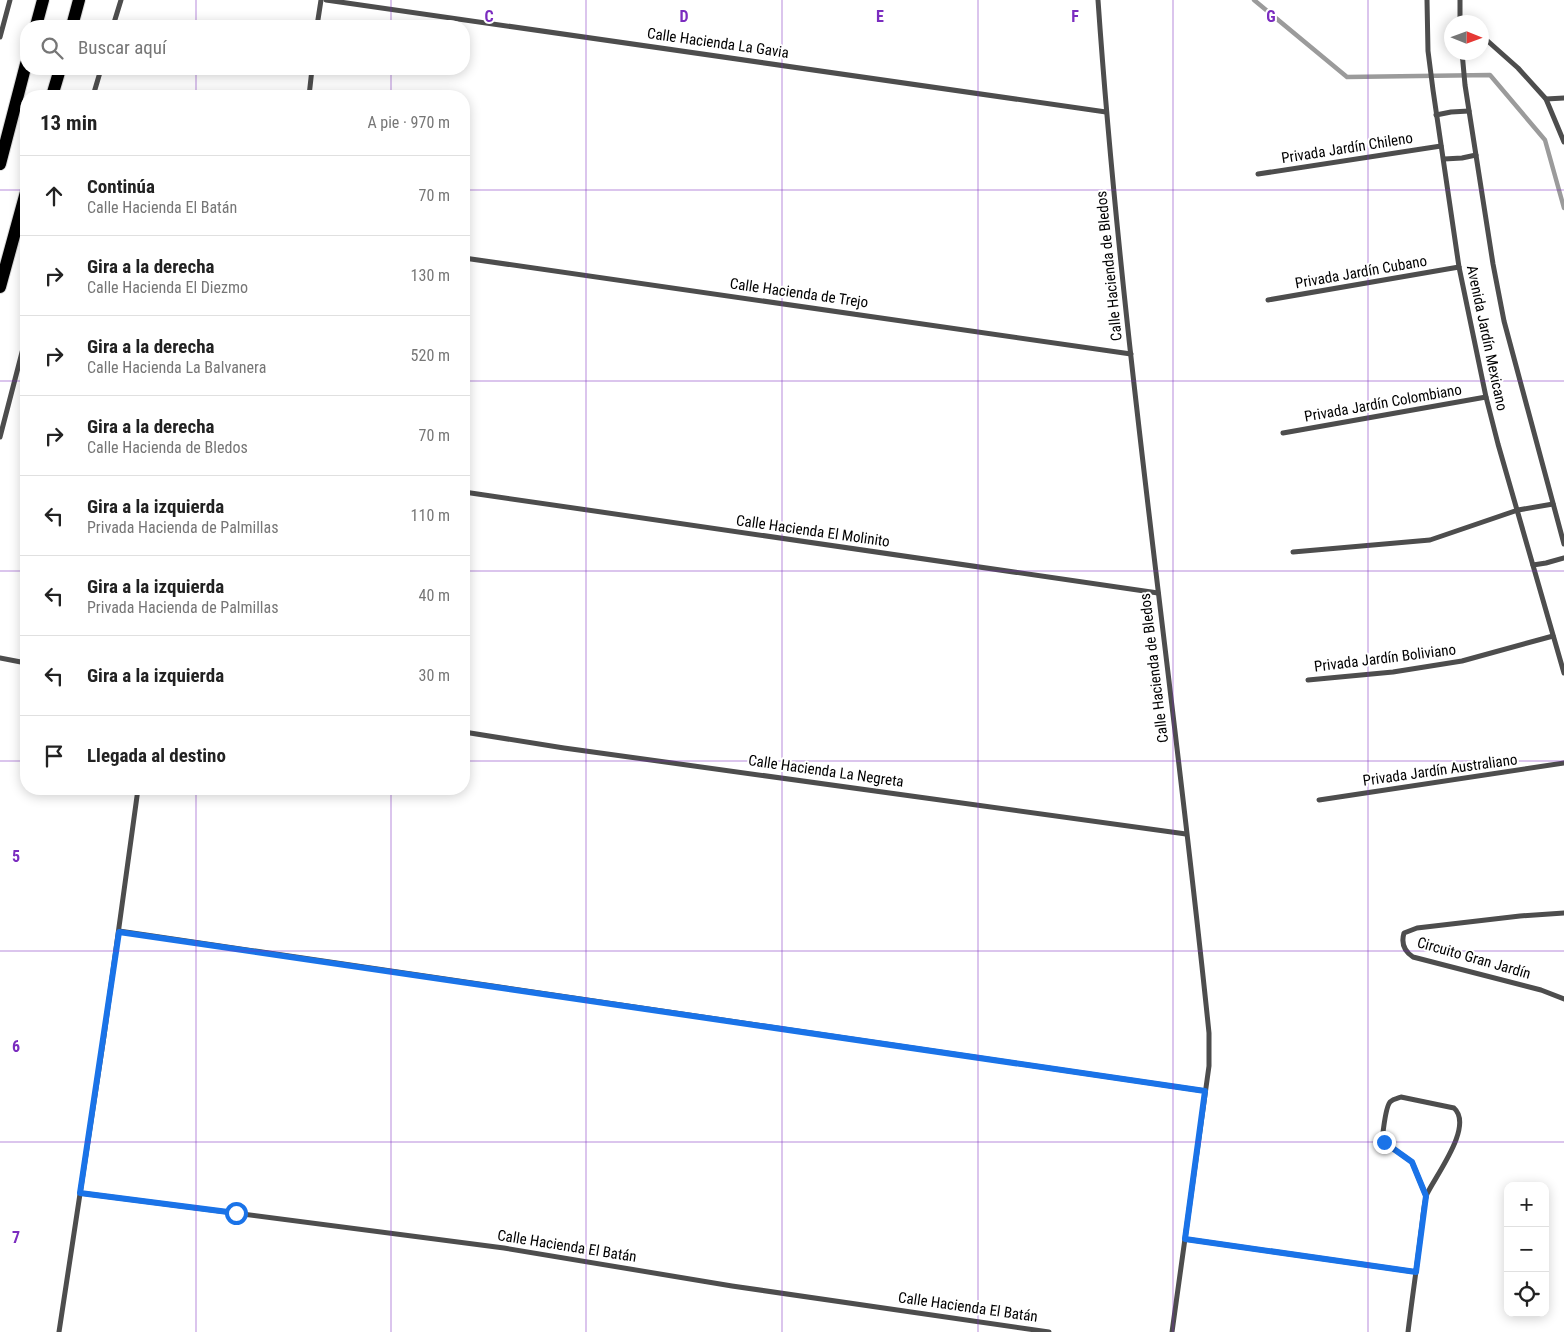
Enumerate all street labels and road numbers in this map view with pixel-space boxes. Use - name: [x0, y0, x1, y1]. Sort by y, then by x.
- street label: Calle Hacienda La Gavia: [646, 24, 790, 62]
- street label: Privada Jardín Chileno: [1280, 129, 1414, 167]
- street label: Calle Hacienda de Bledos: [1092, 190, 1126, 342]
- street label: Privada Jardín Cubano: [1294, 252, 1428, 292]
- street label: Avenida Jardín Mexicano: [1463, 264, 1511, 412]
- street label: Calle Hacienda de Trejo: [729, 274, 869, 312]
- street label: Privada Jardín Colombiano: [1303, 380, 1463, 426]
- street label: Calle Hacienda El Molinito: [735, 511, 891, 551]
- street label: Calle Hacienda de Bledos: [1136, 592, 1172, 744]
- street label: Privada Jardín Boliviano: [1313, 640, 1457, 676]
- street label: Privada Jardín Australiano: [1362, 750, 1518, 790]
- street label: Calle Hacienda La Negreta: [747, 751, 905, 791]
- street label: Circuito Gran Jardín: [1415, 933, 1533, 983]
- street label: Calle Hacienda El Batán: [496, 1226, 638, 1266]
- street label: Calle Hacienda El Batán: [897, 1288, 1039, 1326]

